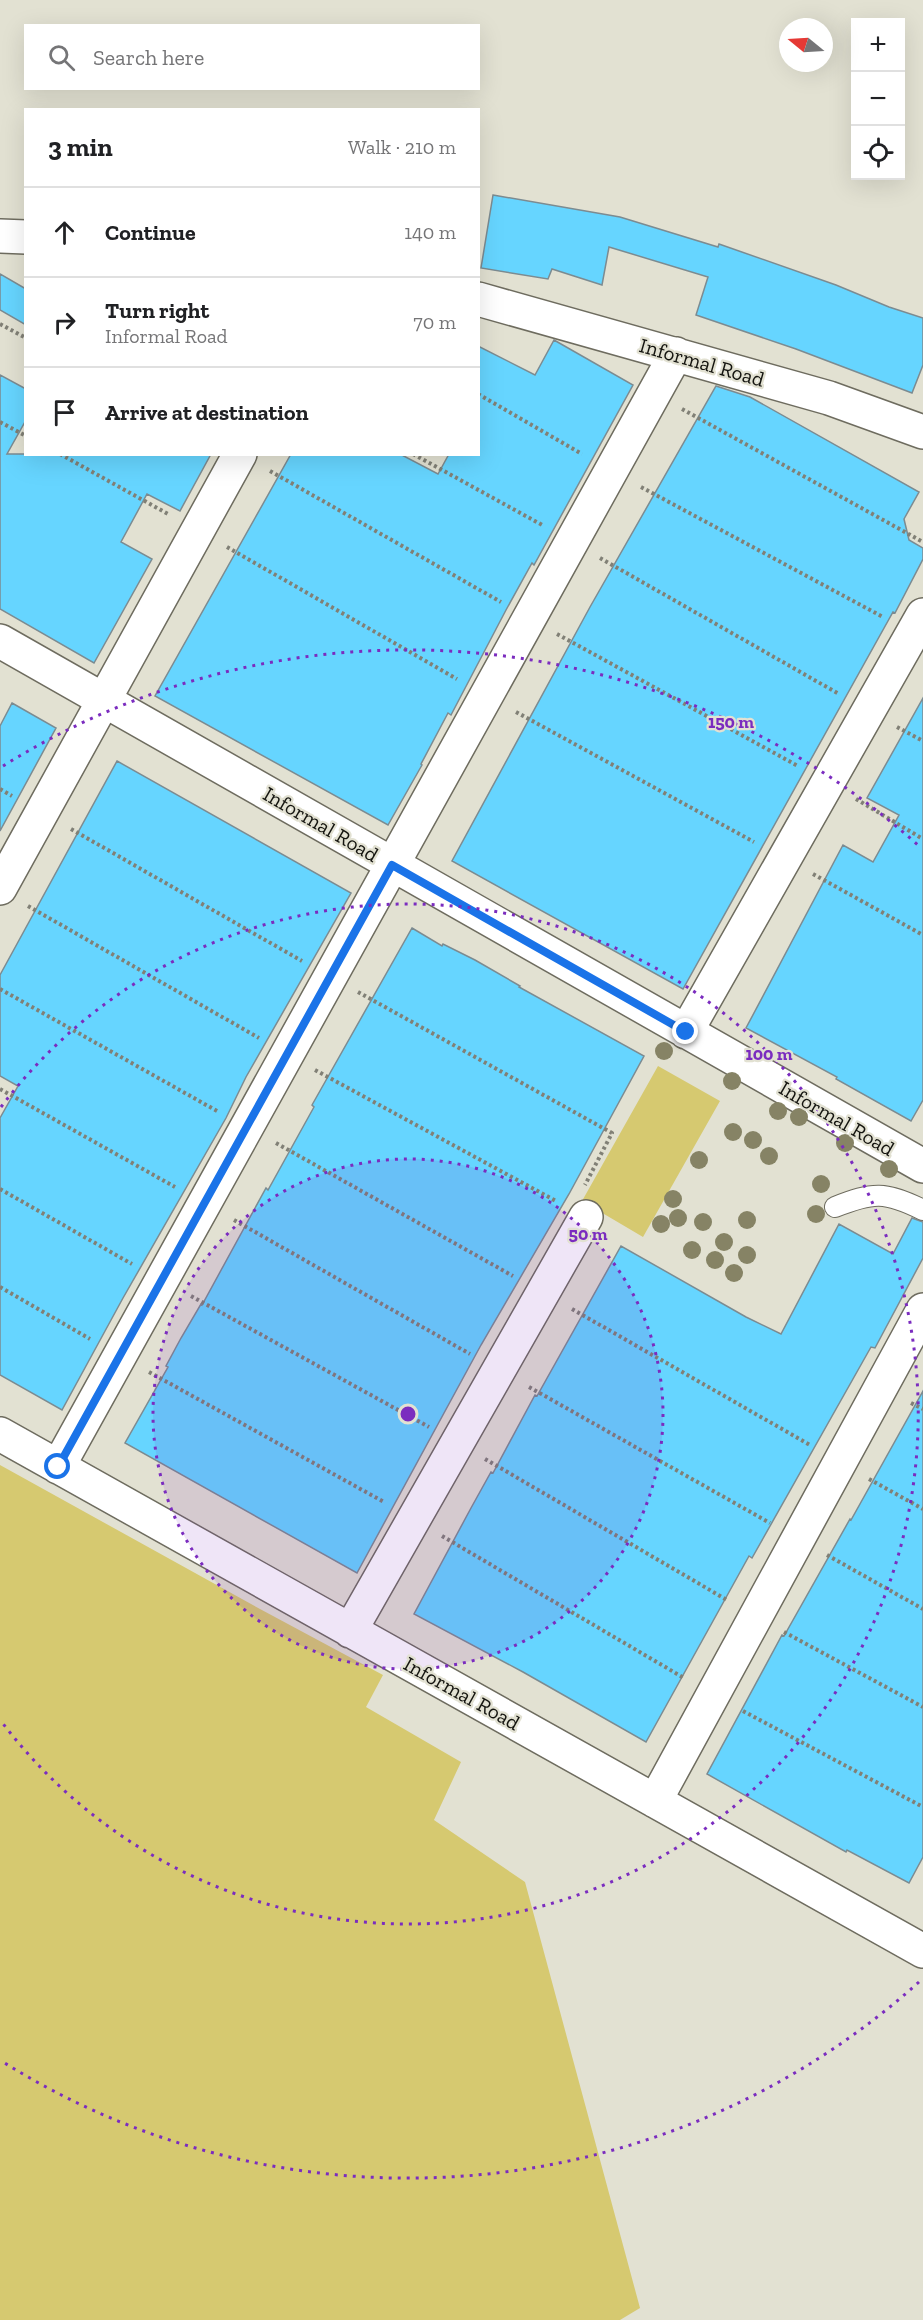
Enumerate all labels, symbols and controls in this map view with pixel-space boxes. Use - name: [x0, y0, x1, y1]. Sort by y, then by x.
- north arrow: [779, 18, 833, 72]
- map controls: [851, 18, 905, 180]
- button: +: [851, 18, 905, 72]
- search box: [24, 24, 480, 90]
- icon: search: [45, 41, 78, 74]
- text: Search here: [93, 44, 204, 71]
- button: −: [851, 72, 905, 126]
- button: locate: [851, 126, 905, 180]
- text: 3 min: [48, 131, 113, 163]
- text: Walk · 210 m: [348, 135, 456, 159]
- icon: ahead: [48, 216, 81, 249]
- text: Continue: [105, 219, 196, 246]
- text: 140 m: [404, 220, 456, 244]
- text: Turn right: [105, 297, 209, 324]
- icon: right: [48, 306, 81, 339]
- text: 70 m: [413, 310, 456, 334]
- text: Informal Road: [105, 324, 228, 348]
- street label: Informal Road: [637, 332, 768, 392]
- icon: arrive: [48, 396, 81, 429]
- text: Arrive at destination: [105, 399, 308, 426]
- text: 150 m: [708, 711, 754, 733]
- street label: Informal Road: [259, 781, 383, 867]
- route end: [672, 1018, 698, 1044]
- text: 100 m: [745, 1043, 793, 1065]
- street label: Informal Road: [775, 1075, 899, 1161]
- text: 50 m: [569, 1223, 608, 1245]
- centre of rings: [398, 1404, 418, 1424]
- route start: [44, 1453, 70, 1479]
- street label: Informal Road: [400, 1651, 525, 1735]

